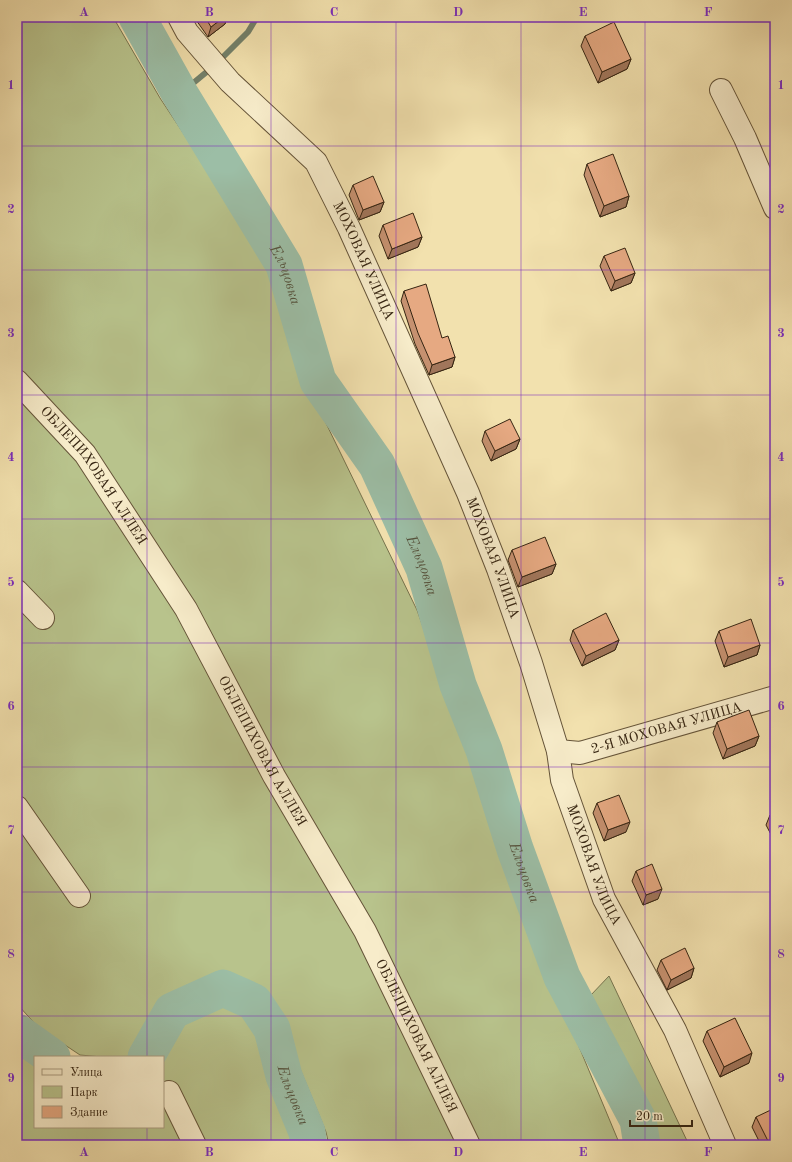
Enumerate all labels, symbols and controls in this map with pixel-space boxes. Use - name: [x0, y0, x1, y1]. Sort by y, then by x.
- text: A: [79, 6, 89, 19]
- text: B: [204, 6, 214, 19]
- text: C: [330, 6, 338, 19]
- text: D: [453, 6, 463, 19]
- text: E: [579, 6, 588, 19]
- text: F: [704, 6, 713, 19]
- text: 1: [7, 79, 15, 92]
- text: 1: [777, 79, 785, 92]
- street label: МОХОВАЯ УЛИЦА: [330, 199, 396, 322]
- text: 2: [7, 203, 15, 216]
- text: 2: [777, 203, 785, 216]
- water label: Ельцовка: [266, 241, 303, 307]
- text: 3: [7, 327, 15, 340]
- text: 3: [777, 327, 785, 340]
- street label: ОБЛЕПИХОВАЯ АЛЛЕЯ: [38, 404, 149, 547]
- text: 4: [7, 451, 15, 464]
- text: 4: [777, 451, 785, 464]
- street label: МОХОВАЯ УЛИЦА: [463, 495, 522, 621]
- water label: Ельцовка: [402, 532, 439, 598]
- text: 5: [7, 576, 15, 589]
- text: 5: [777, 576, 785, 589]
- street label: ОБЛЕПИХОВАЯ АЛЛЕЯ: [216, 674, 309, 829]
- text: 6: [7, 700, 15, 713]
- street label: 2-Я МОХОВАЯ УЛИЦА: [589, 700, 744, 756]
- text: 6: [777, 700, 785, 713]
- street label: МОХОВАЯ УЛИЦА: [564, 803, 624, 928]
- text: 7: [7, 824, 15, 837]
- text: 7: [777, 824, 785, 837]
- water label: Ельцовка: [506, 840, 542, 905]
- text: 8: [7, 948, 15, 961]
- text: 8: [777, 948, 785, 961]
- street label: ОБЛЕПИХОВАЯ АЛЛЕЯ: [373, 957, 459, 1115]
- legend: [34, 1056, 164, 1128]
- water label: Ельцовка: [274, 1063, 311, 1128]
- text: Улица: [70, 1067, 103, 1079]
- text: 9: [7, 1072, 15, 1085]
- text: 9: [777, 1072, 785, 1085]
- text: Парк: [70, 1087, 98, 1099]
- scale bar: [630, 1102, 692, 1128]
- text: Здание: [70, 1107, 108, 1119]
- text: 20 m: [636, 1111, 663, 1123]
- text: A: [79, 1146, 89, 1159]
- text: B: [204, 1146, 214, 1159]
- text: C: [330, 1146, 338, 1159]
- text: D: [453, 1146, 463, 1159]
- text: E: [579, 1146, 588, 1159]
- text: F: [704, 1146, 713, 1159]

